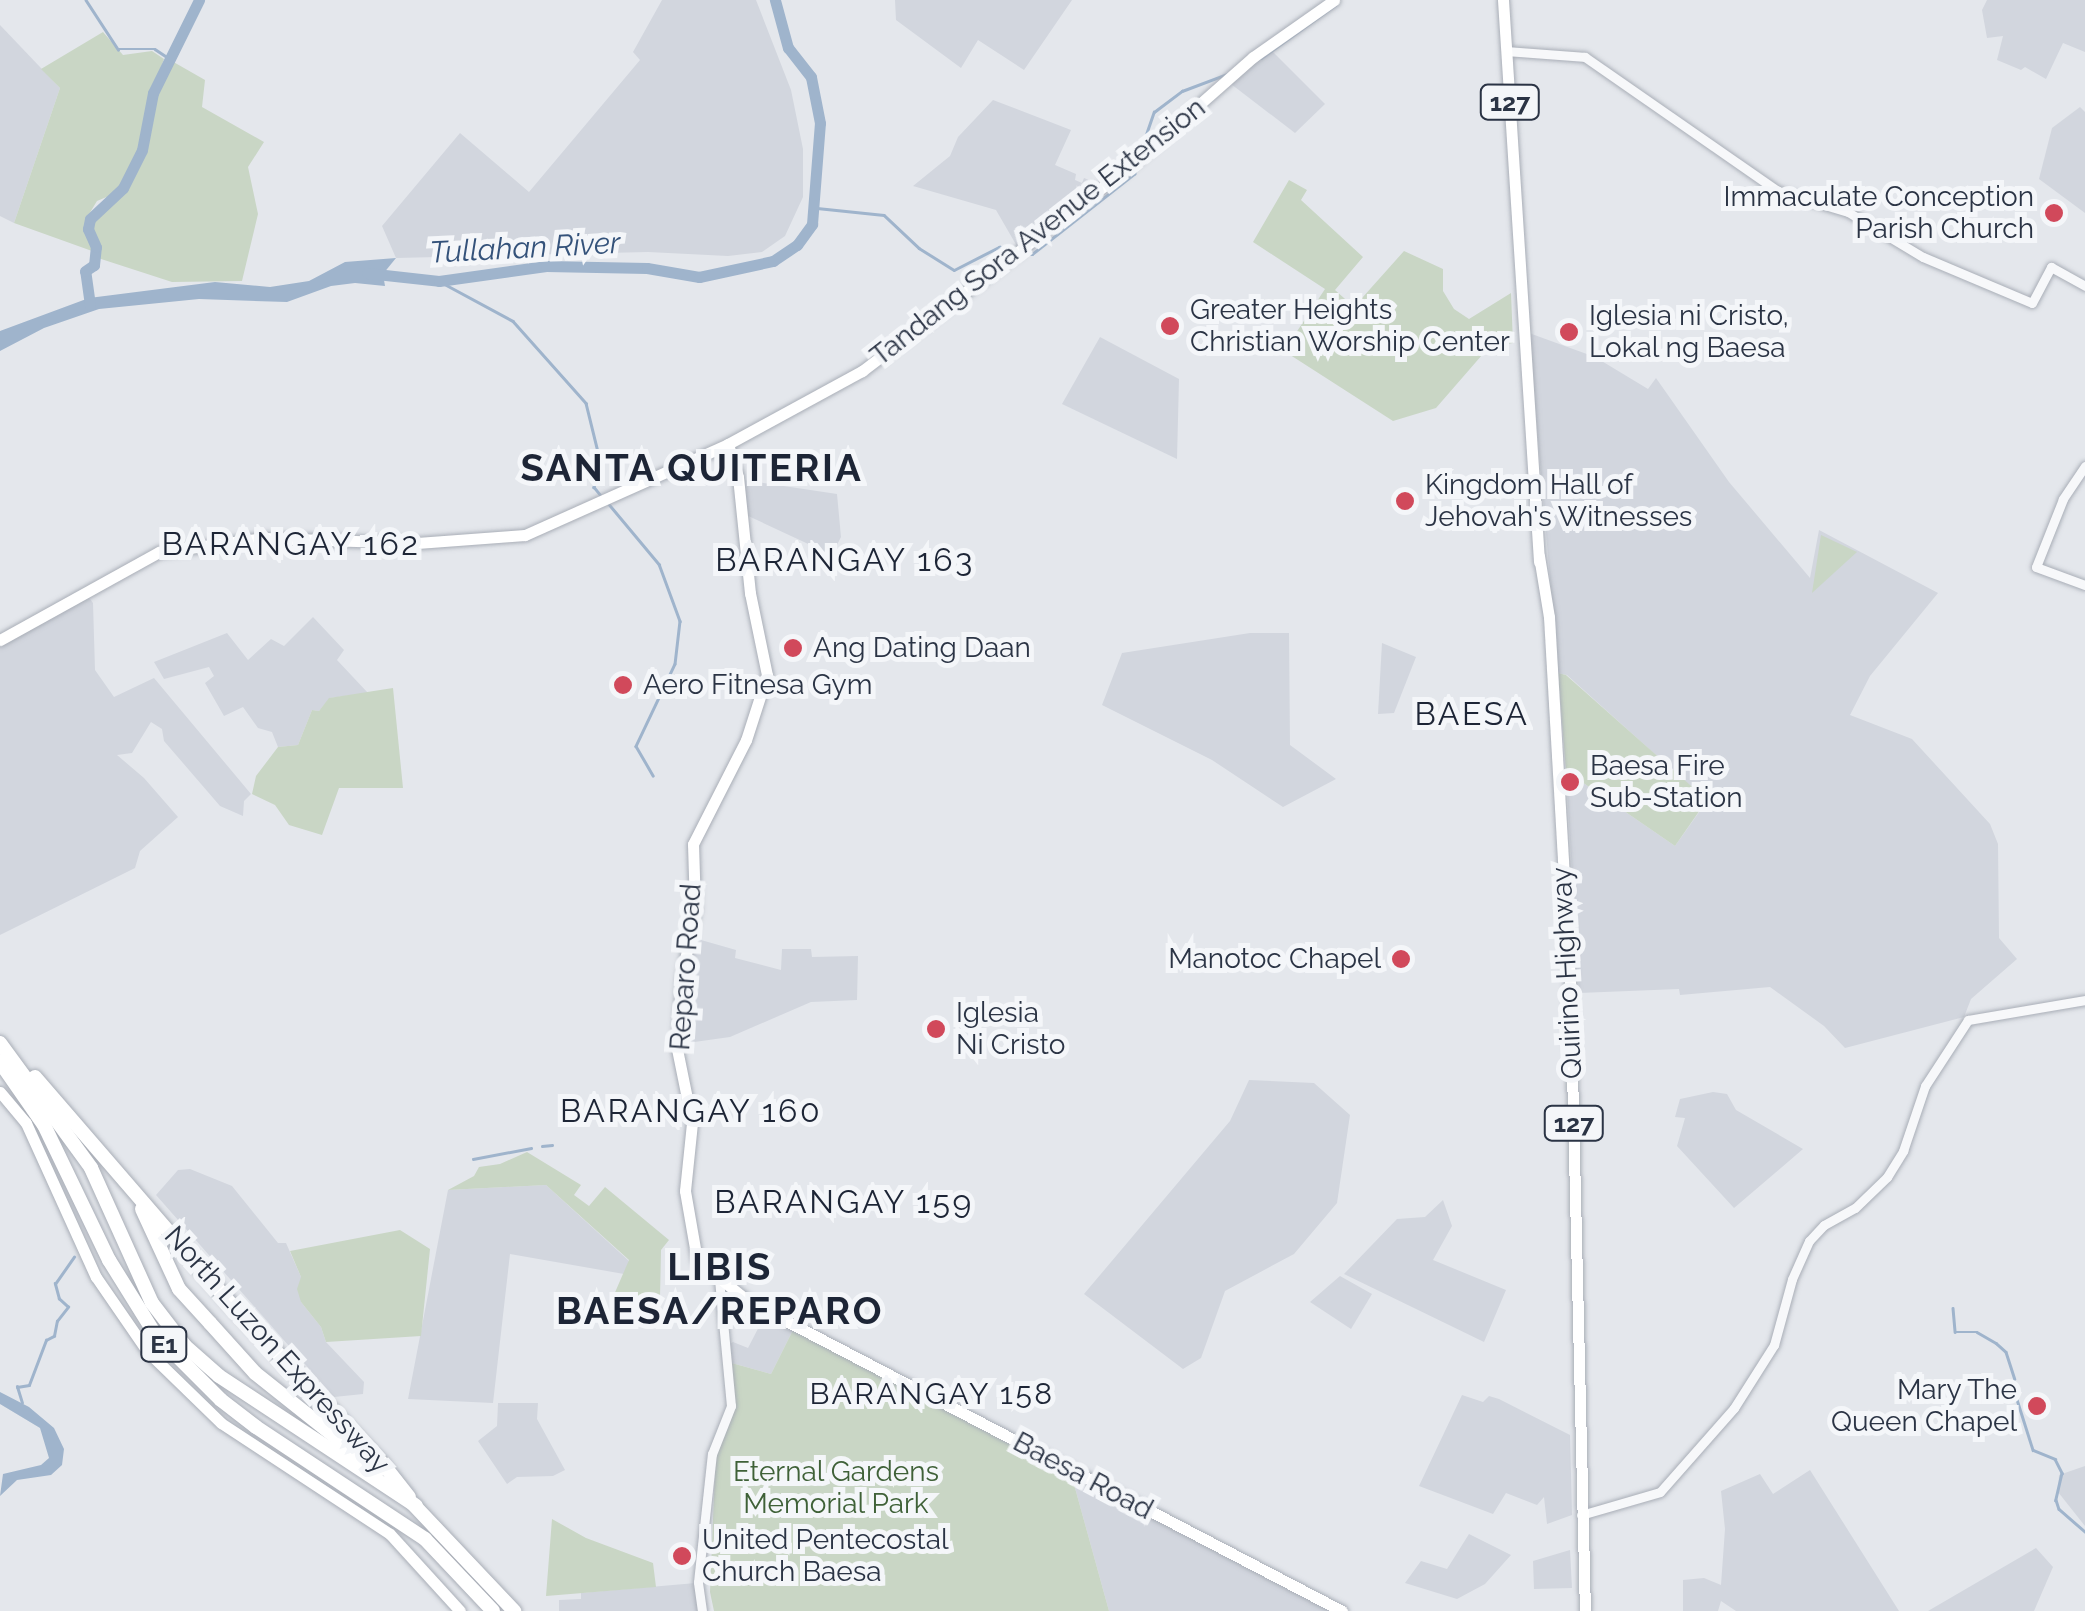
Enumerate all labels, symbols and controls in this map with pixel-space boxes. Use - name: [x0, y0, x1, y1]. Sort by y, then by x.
- road number: 127: [1478, 82, 1542, 122]
- street label: Tandang Sora Avenue Extension: [864, 91, 1212, 373]
- place label: Immaculate Conception Parish Church: [1723, 180, 2034, 246]
- marker: Immaculate Conception Parish Church: [2043, 202, 2065, 224]
- water label: Tullahan River: [429, 225, 621, 271]
- place label: Greater Heights Christian Worship Center: [1190, 293, 1511, 359]
- place label: Iglesia ni Cristo, Lokal ng Baesa: [1589, 299, 1789, 365]
- marker: Greater Heights Christian Worship Center: [1159, 315, 1181, 337]
- marker: Iglesia ni Cristo, Lokal ng Baesa: [1558, 321, 1580, 343]
- district label: SANTA QUITERIA: [520, 445, 864, 491]
- place label: Kingdom Hall of Jehovah's Witnesses: [1425, 468, 1693, 534]
- marker: Kingdom Hall of Jehovah's Witnesses: [1394, 490, 1416, 512]
- district label: BARANGAY 162: [161, 525, 421, 563]
- district label: BARANGAY 163: [715, 541, 975, 579]
- place label: Ang Dating Daan: [813, 631, 1031, 665]
- marker: Ang Dating Daan: [782, 637, 804, 659]
- place label: Aero Fitnesa Gym: [643, 668, 872, 702]
- marker: Aero Fitnesa Gym: [612, 674, 634, 696]
- district label: BAESA: [1415, 695, 1529, 733]
- place label: Baesa Fire Sub-Station: [1590, 749, 1742, 815]
- marker: Baesa Fire Sub-Station: [1559, 771, 1581, 793]
- street label: Quirino Highway: [1545, 866, 1589, 1080]
- street label: Reparo Road: [663, 882, 709, 1052]
- place label: Manotoc Chapel: [1168, 942, 1381, 976]
- marker: Manotoc Chapel: [1390, 948, 1412, 970]
- place label: Iglesia Ni Cristo: [956, 996, 1065, 1062]
- marker: Iglesia Ni Cristo: [925, 1018, 947, 1040]
- district label: BARANGAY 160: [559, 1092, 823, 1130]
- road number: 127: [1542, 1103, 1606, 1143]
- district label: BARANGAY 159: [714, 1183, 974, 1221]
- street label: North Luzon Expressway: [157, 1220, 397, 1480]
- district label: LIBIS BAESA/REPARO: [556, 1244, 884, 1334]
- road number: E1: [139, 1324, 189, 1364]
- place label: Mary The Queen Chapel: [1831, 1373, 2017, 1439]
- district label: BARANGAY 158: [809, 1376, 1055, 1412]
- marker: Mary The Queen Chapel: [2026, 1395, 2048, 1417]
- street label: Baesa Road: [1007, 1425, 1159, 1527]
- park label: Eternal Gardens Memorial Park: [732, 1455, 940, 1521]
- place label: United Pentecostal Church Baesa: [702, 1523, 949, 1589]
- marker: United Pentecostal Church Baesa: [671, 1545, 693, 1567]

